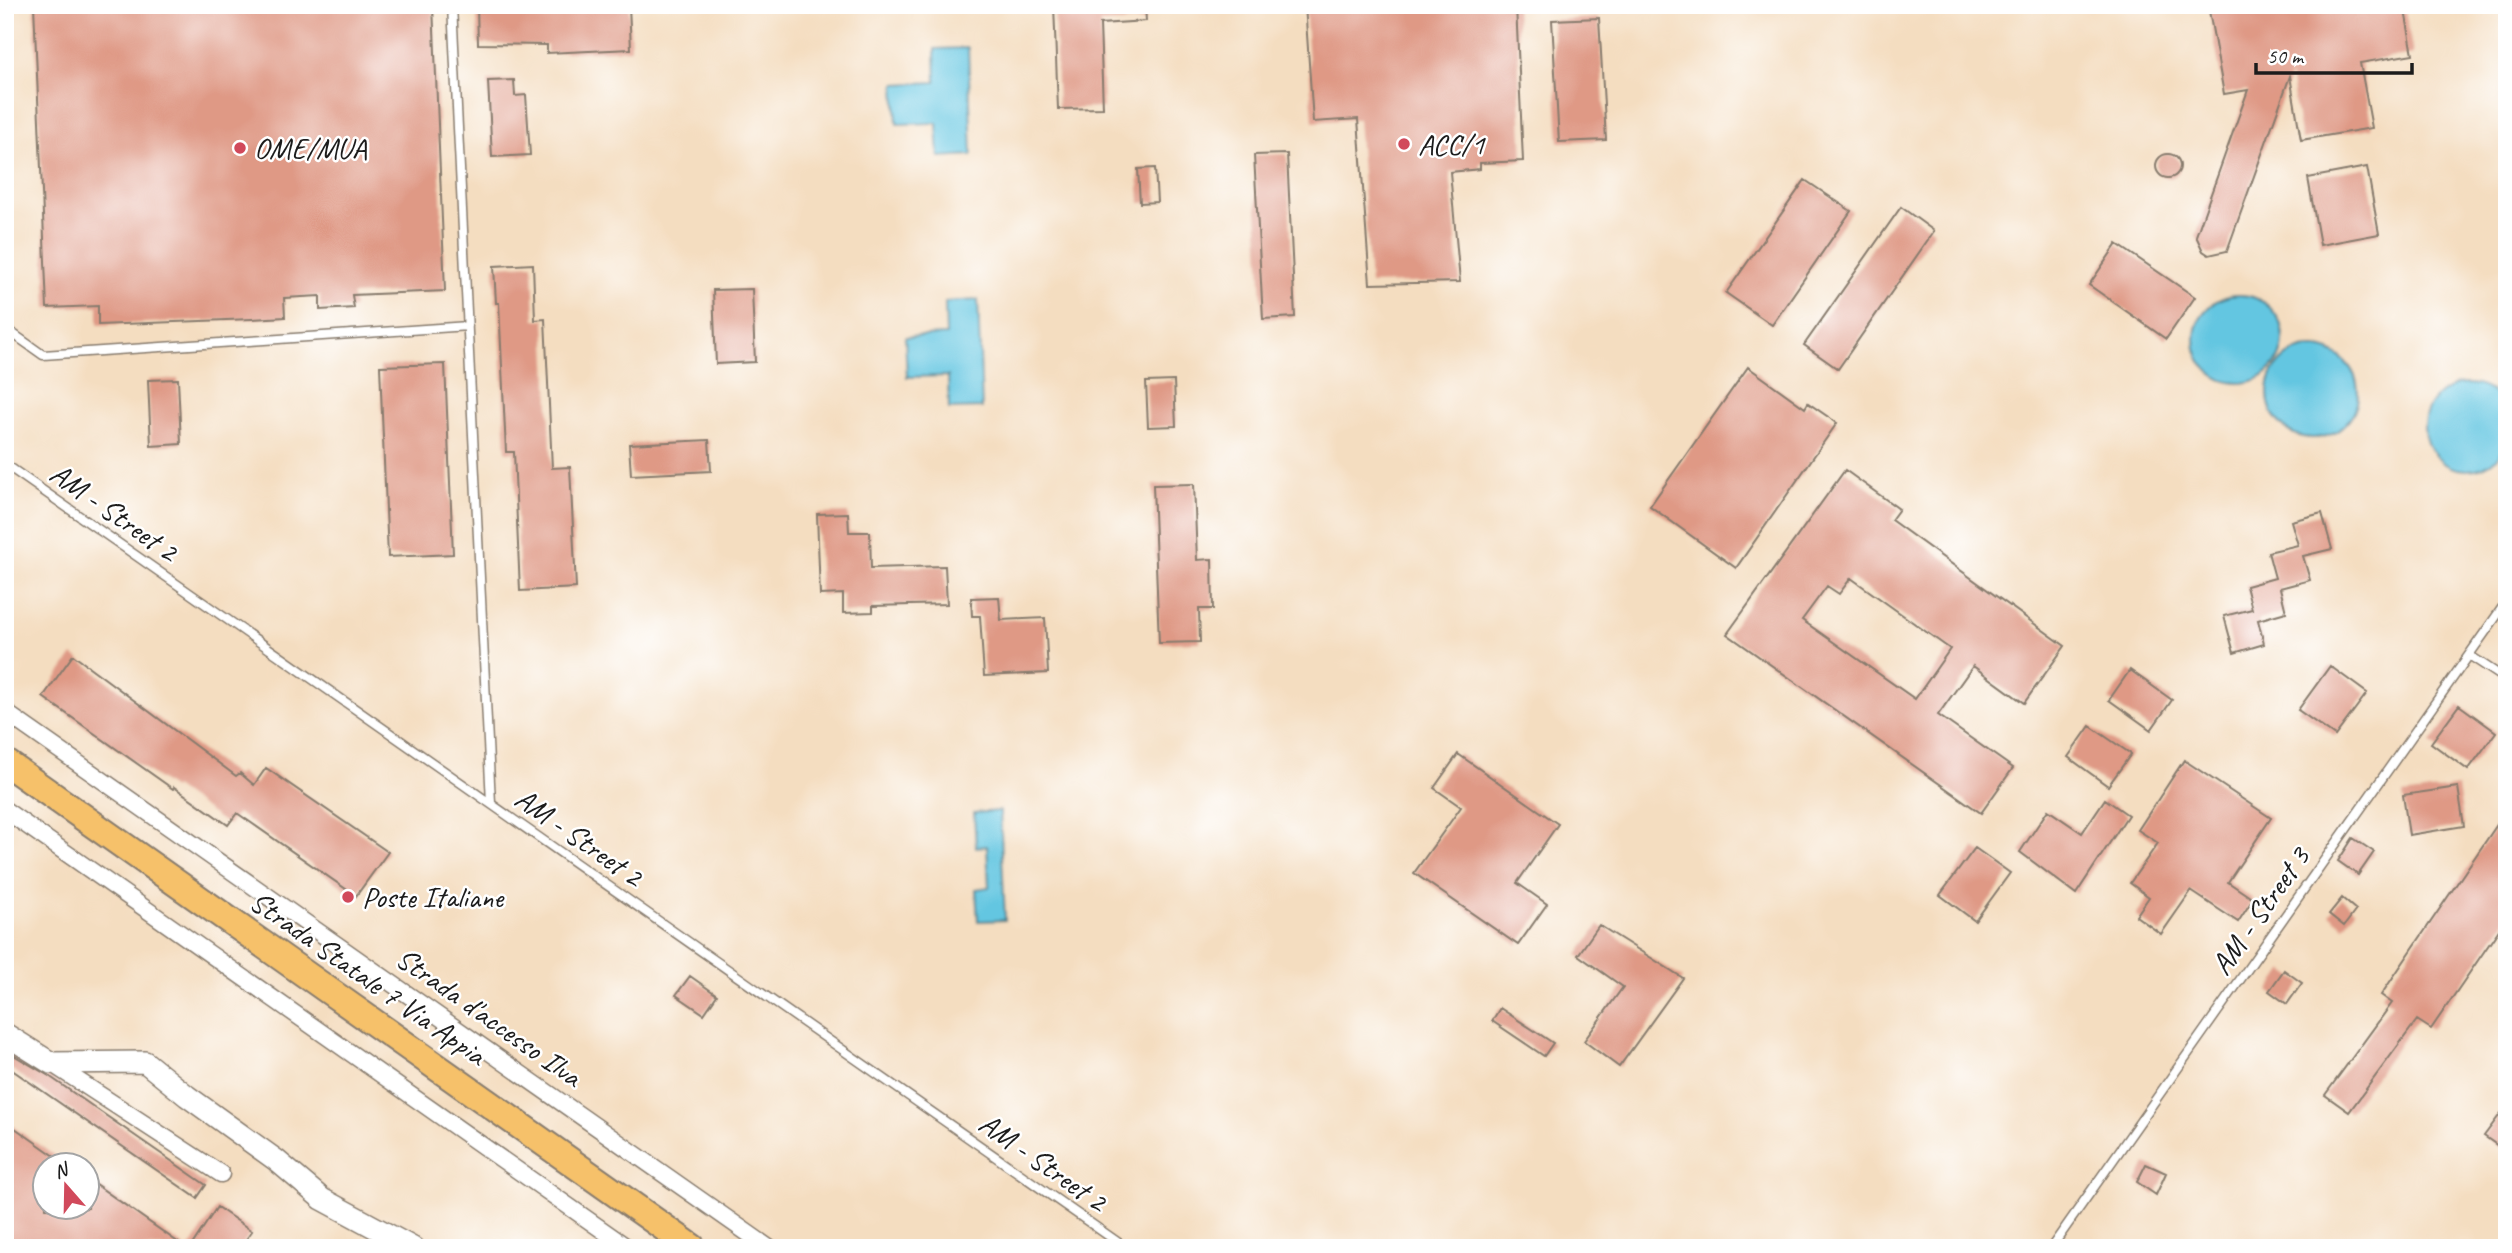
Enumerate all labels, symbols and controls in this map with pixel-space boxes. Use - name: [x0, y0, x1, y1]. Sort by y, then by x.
- scale bar: [2256, 32, 2412, 76]
- text: 50 m: [2267, 43, 2305, 69]
- place label: ACC/1: [1418, 125, 1486, 163]
- place label: OME/MUA: [254, 129, 367, 167]
- marker: ACC/1: [1396, 136, 1412, 152]
- marker: OME/MUA: [232, 140, 248, 156]
- street label: AM - Street 2: [43, 454, 187, 571]
- street label: AM - Street 2: [508, 779, 652, 896]
- street label: AM - Street 3: [2202, 838, 2319, 982]
- place label: Poste Italiane: [362, 878, 505, 916]
- street label: Strada Statale 7 Via Appia: [243, 882, 495, 1075]
- marker: Poste Italiane: [340, 889, 356, 905]
- street label: Strada d'accesso Ilva: [389, 939, 591, 1096]
- street label: AM - Street 2: [972, 1104, 1116, 1221]
- north arrow: [32, 1152, 102, 1222]
- text: N: [51, 1157, 73, 1184]

